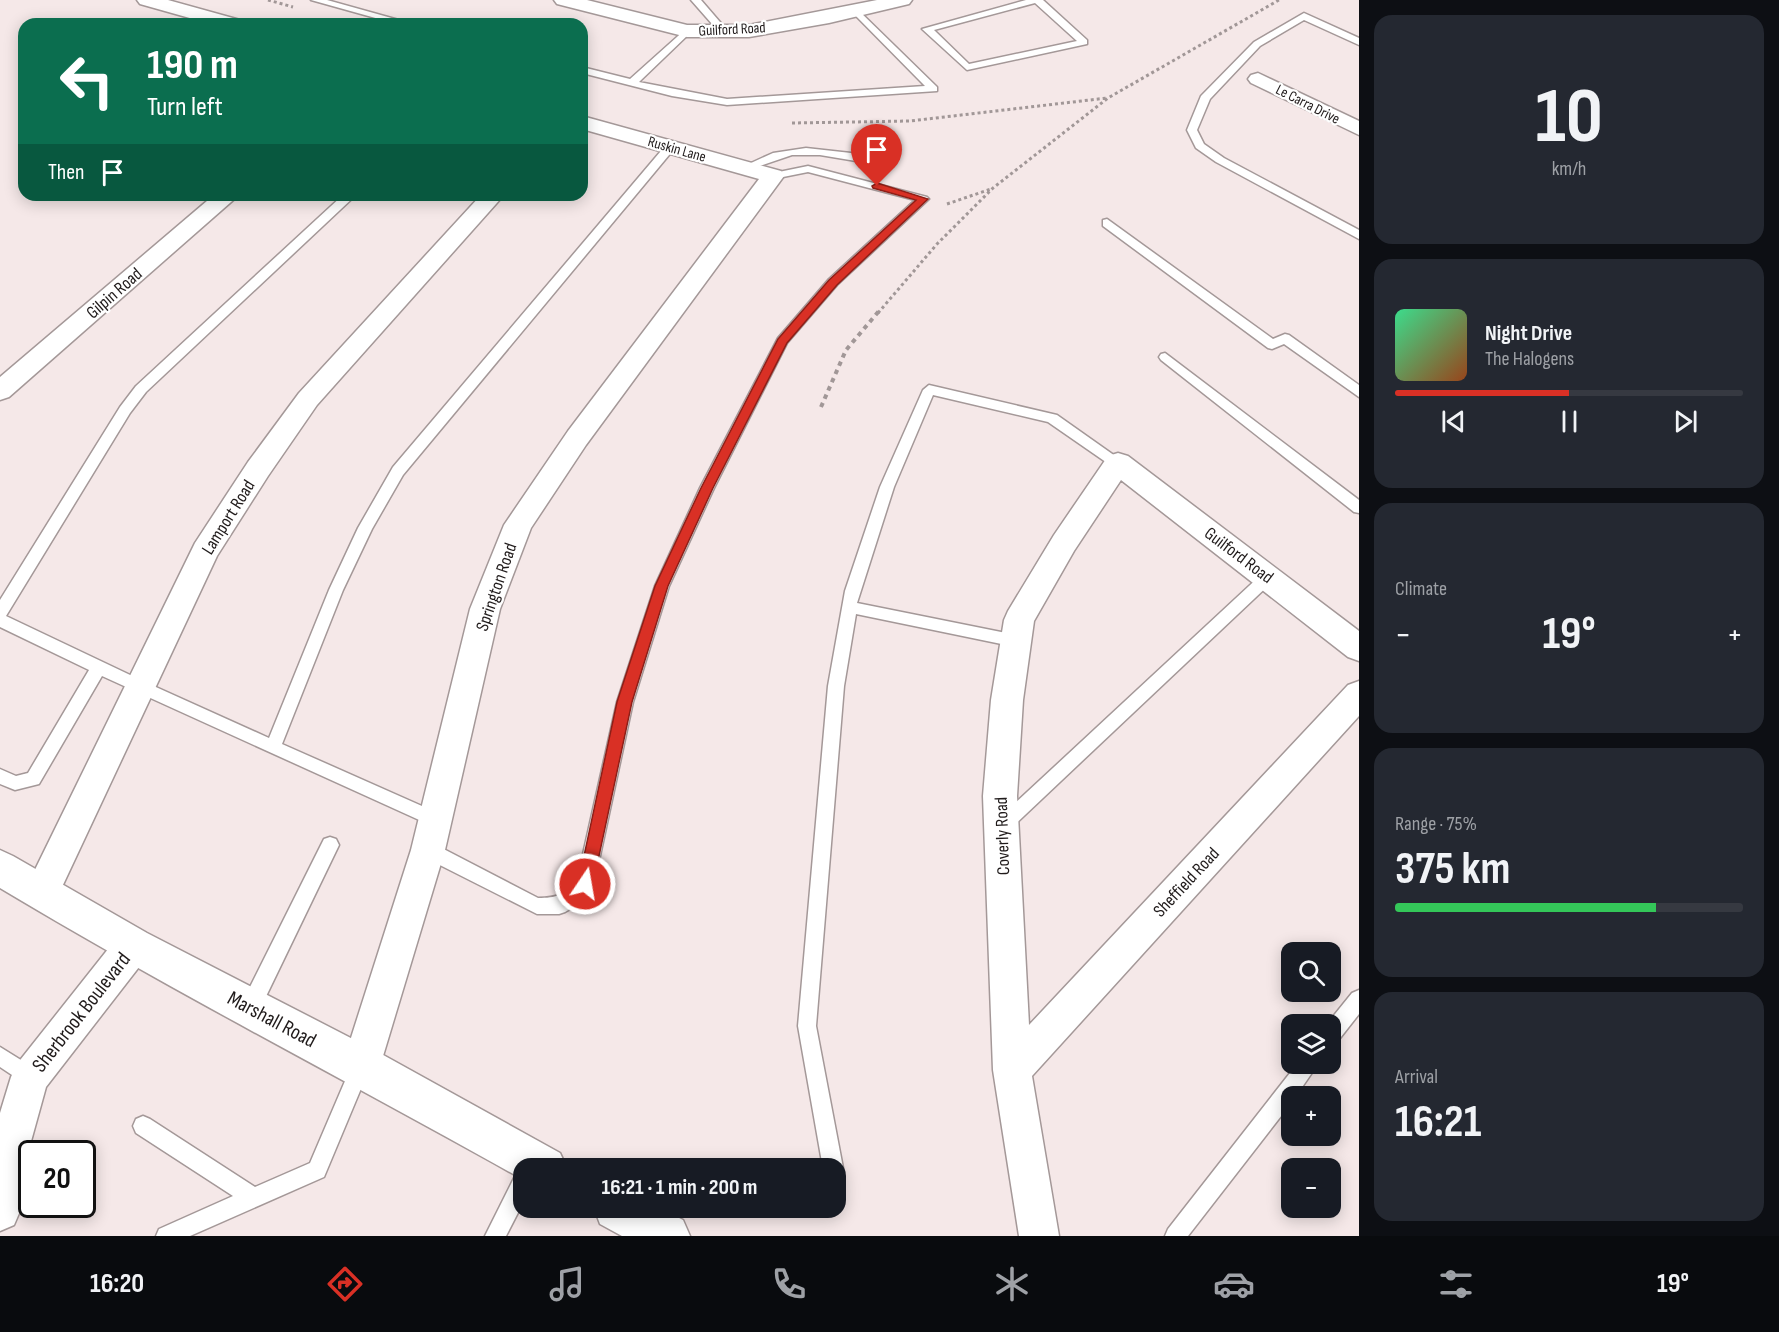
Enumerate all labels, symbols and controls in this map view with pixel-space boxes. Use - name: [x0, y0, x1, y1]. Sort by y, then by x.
- street label: Guilford Road: [698, 18, 766, 41]
- text: 190 m: [147, 40, 238, 91]
- icon: left: [48, 42, 126, 120]
- text: 10: [1535, 71, 1603, 164]
- street label: Le Carra Drive: [1273, 80, 1343, 129]
- text: Turn left: [147, 91, 223, 123]
- pin: [851, 124, 902, 186]
- street label: Ruskin Lane: [646, 132, 708, 167]
- icon: arrive: [860, 133, 893, 166]
- icon: arrive: [96, 156, 129, 189]
- text: km/h: [1552, 157, 1586, 181]
- text: Then: [48, 159, 84, 186]
- street label: Gilpin Road: [82, 263, 147, 323]
- text: Night Drive: [1485, 320, 1572, 347]
- text: The Halogens: [1485, 347, 1574, 371]
- icon: previous: [1437, 405, 1470, 438]
- icon: pause: [1553, 405, 1586, 438]
- icon: next: [1669, 405, 1702, 438]
- street label: Lamport Road: [197, 476, 260, 558]
- street label: Guilford Road: [1200, 523, 1277, 588]
- street label: Springton Road: [472, 540, 521, 634]
- text: Climate: [1395, 577, 1447, 601]
- text: 19°: [1542, 607, 1596, 662]
- text: −: [1395, 615, 1411, 655]
- text: +: [1727, 615, 1743, 655]
- street label: Coverly Road: [991, 797, 1014, 875]
- text: Range · 75%: [1395, 812, 1477, 836]
- text: 375 km: [1395, 842, 1510, 897]
- street label: Sheffield Road: [1149, 843, 1224, 921]
- position arrow: [553, 852, 617, 916]
- map controls: [1281, 942, 1341, 1218]
- button: search: [1281, 942, 1341, 1002]
- street label: Sherbrook Boulevard: [27, 947, 136, 1077]
- street label: Marshall Road: [223, 986, 320, 1053]
- button: layers: [1281, 1014, 1341, 1074]
- text: Arrival: [1395, 1065, 1438, 1089]
- button: +: [1281, 1086, 1341, 1146]
- text: 16:21: [1395, 1095, 1481, 1150]
- speed limit sign: 20: [18, 1140, 96, 1218]
- button: −: [1281, 1158, 1341, 1218]
- text: 16:21 · 1 min · 200 m: [602, 1174, 757, 1201]
- icon: directions: [324, 1263, 366, 1305]
- icon: music: [546, 1263, 588, 1305]
- icon: phone: [768, 1263, 810, 1305]
- icon: climate: [991, 1263, 1033, 1305]
- icon: car: [1213, 1263, 1255, 1305]
- icon: filters: [1435, 1263, 1477, 1305]
- text: 16:20: [90, 1268, 144, 1300]
- text: 19°: [1657, 1268, 1689, 1300]

